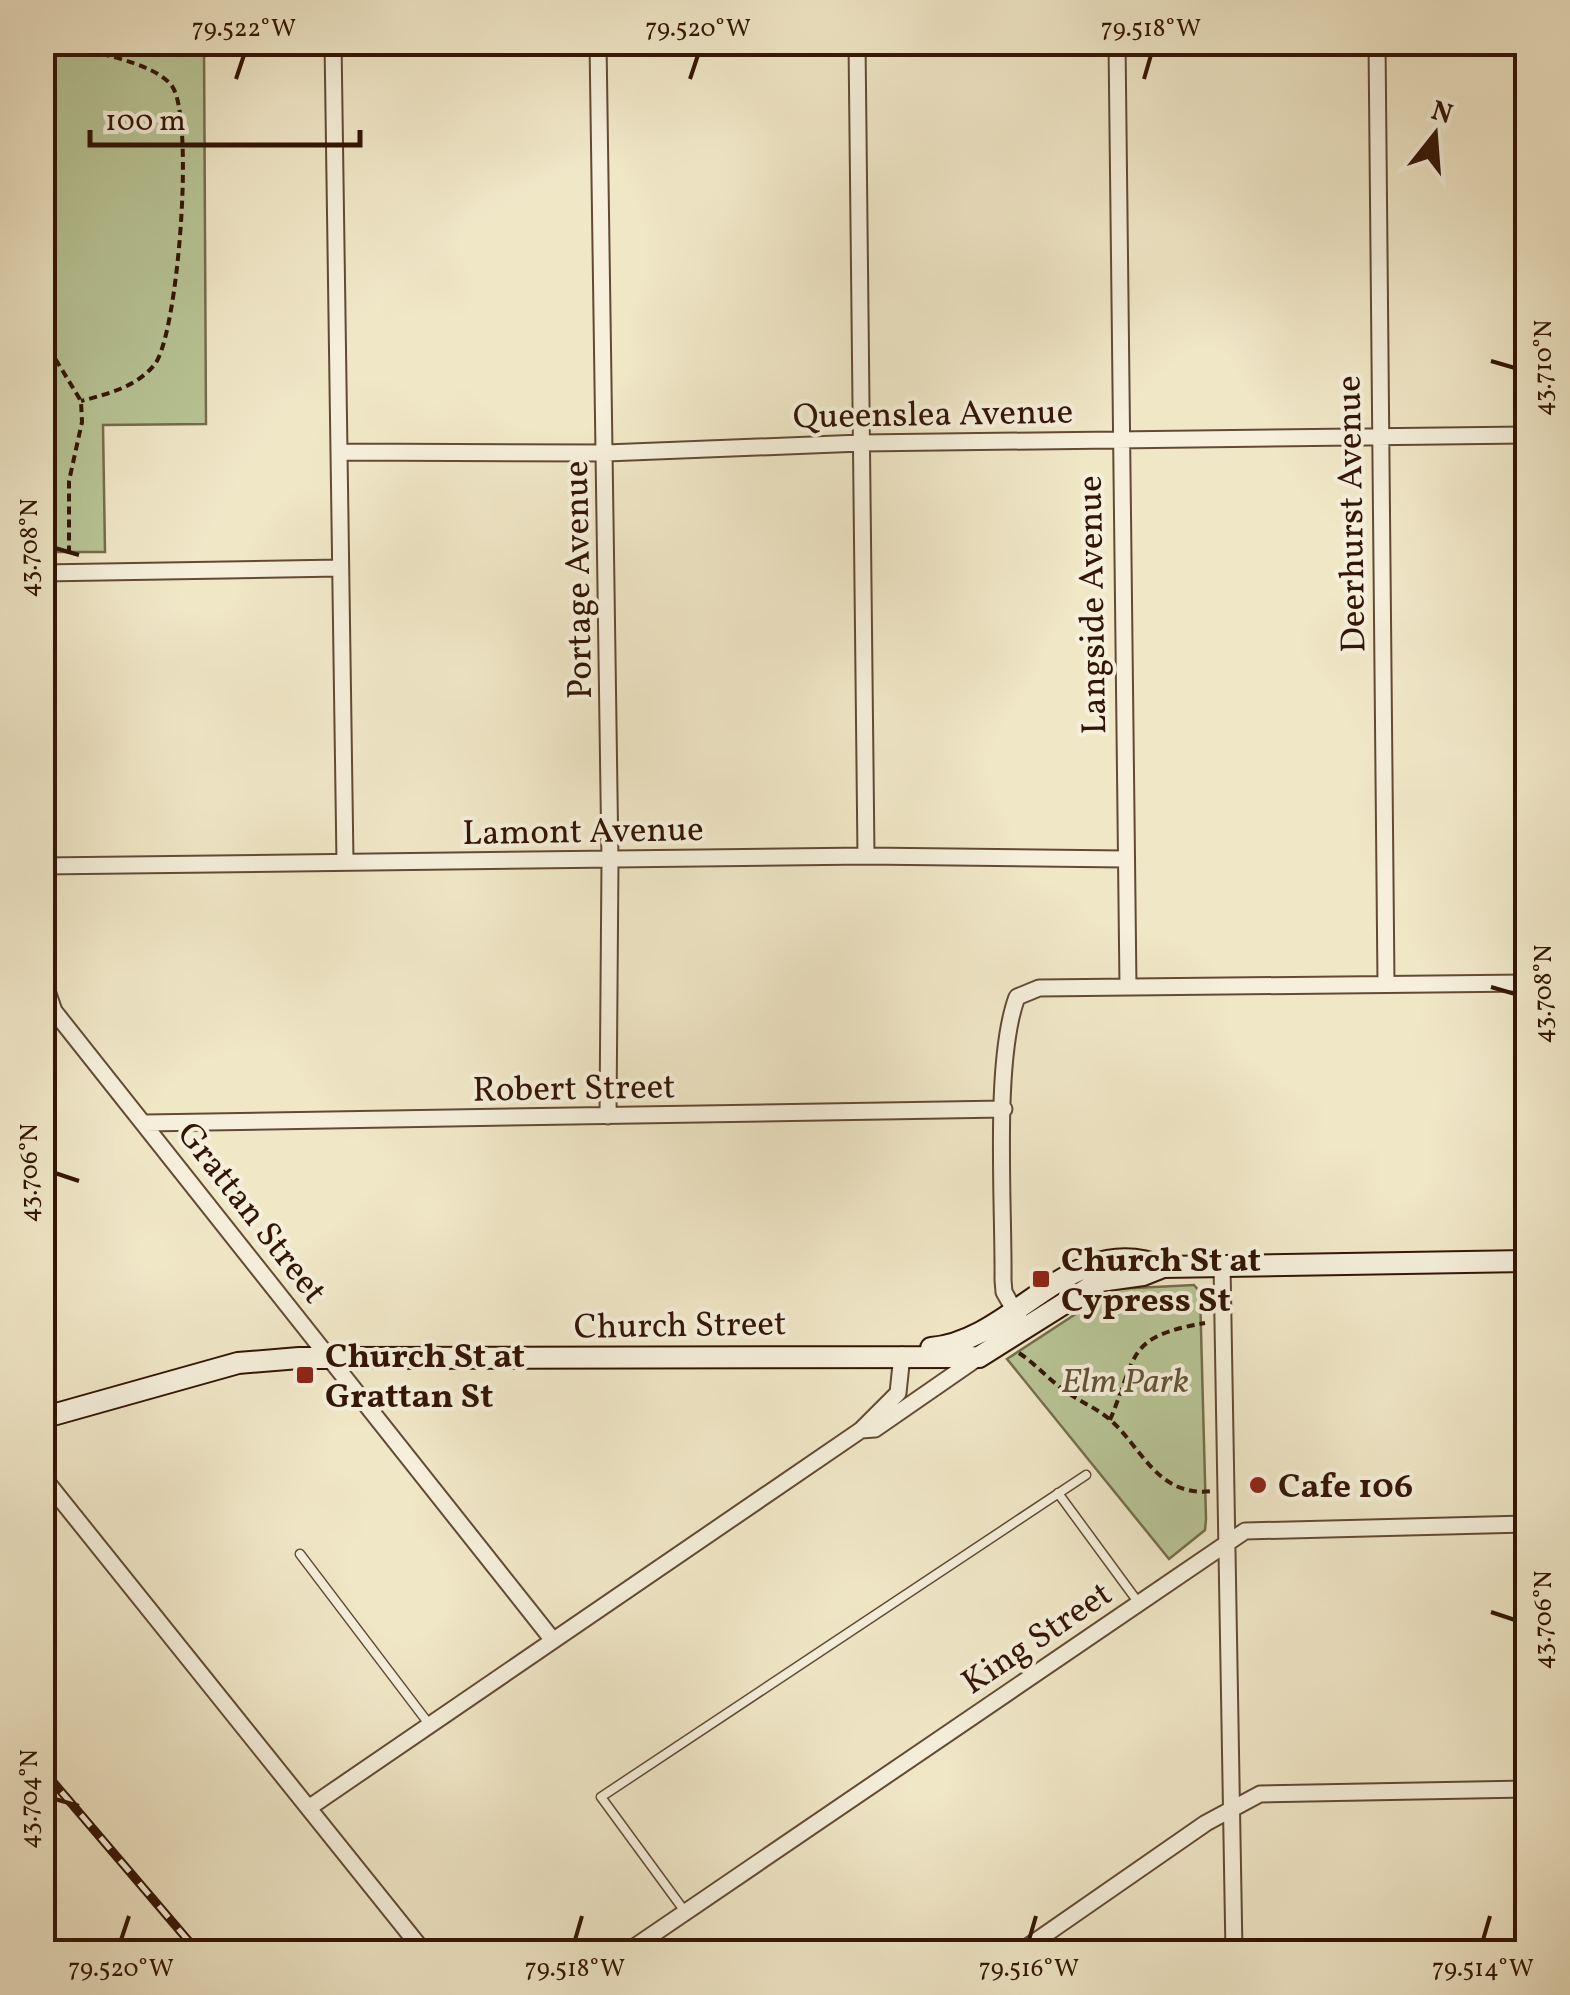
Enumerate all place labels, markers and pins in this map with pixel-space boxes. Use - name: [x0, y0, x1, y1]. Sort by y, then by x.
- place label: Church St at Cypress St: [1061, 1238, 1261, 1326]
- marker: Church St at Cypress St: [1030, 1268, 1052, 1290]
- place label: Church St at Grattan St: [325, 1334, 525, 1422]
- marker: Church St at Grattan St: [294, 1364, 316, 1386]
- place label: Cafe 106: [1278, 1464, 1413, 1512]
- marker: Cafe 106: [1247, 1474, 1269, 1496]

